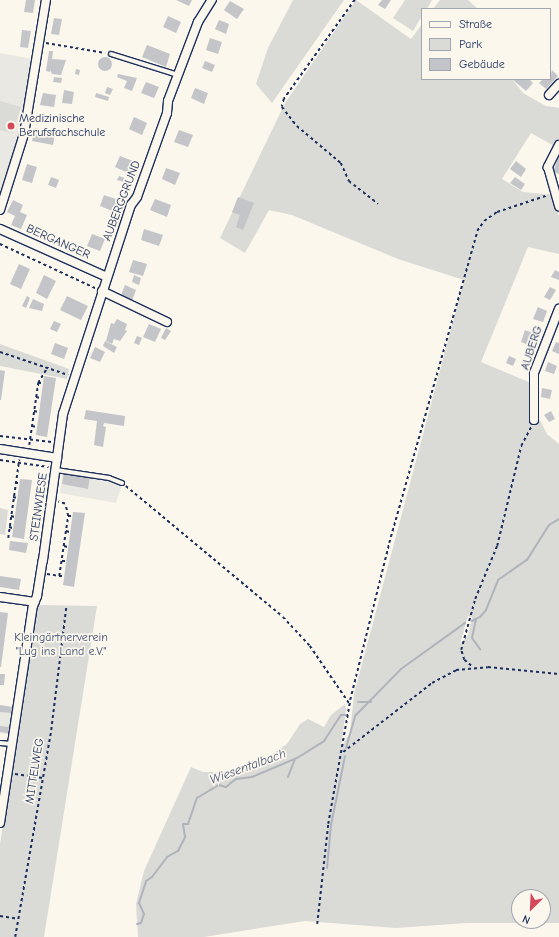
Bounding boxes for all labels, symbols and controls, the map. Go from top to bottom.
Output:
legend [421,8,551,80]
text: Straße [459,17,492,31]
text: Park [459,37,482,51]
text: Gebäude [459,57,505,71]
place label: Medizinische Berufsfachschule [19,112,105,140]
marker: Medizinische Berufsfachschule [6,121,16,131]
street label: AUBERGGRUND [100,159,144,243]
street label: BERGANGER [24,222,92,262]
street label: AUBERG [518,324,546,372]
street label: STEINWIESE [27,472,51,542]
park label: Kleingärtnerverein "Lug ins Land e.V." [14,631,108,659]
street label: MITTELWEG [23,737,47,805]
water label: Wiesentalbach [208,746,288,788]
north arrow [511,889,551,929]
text: N [520,912,532,927]

